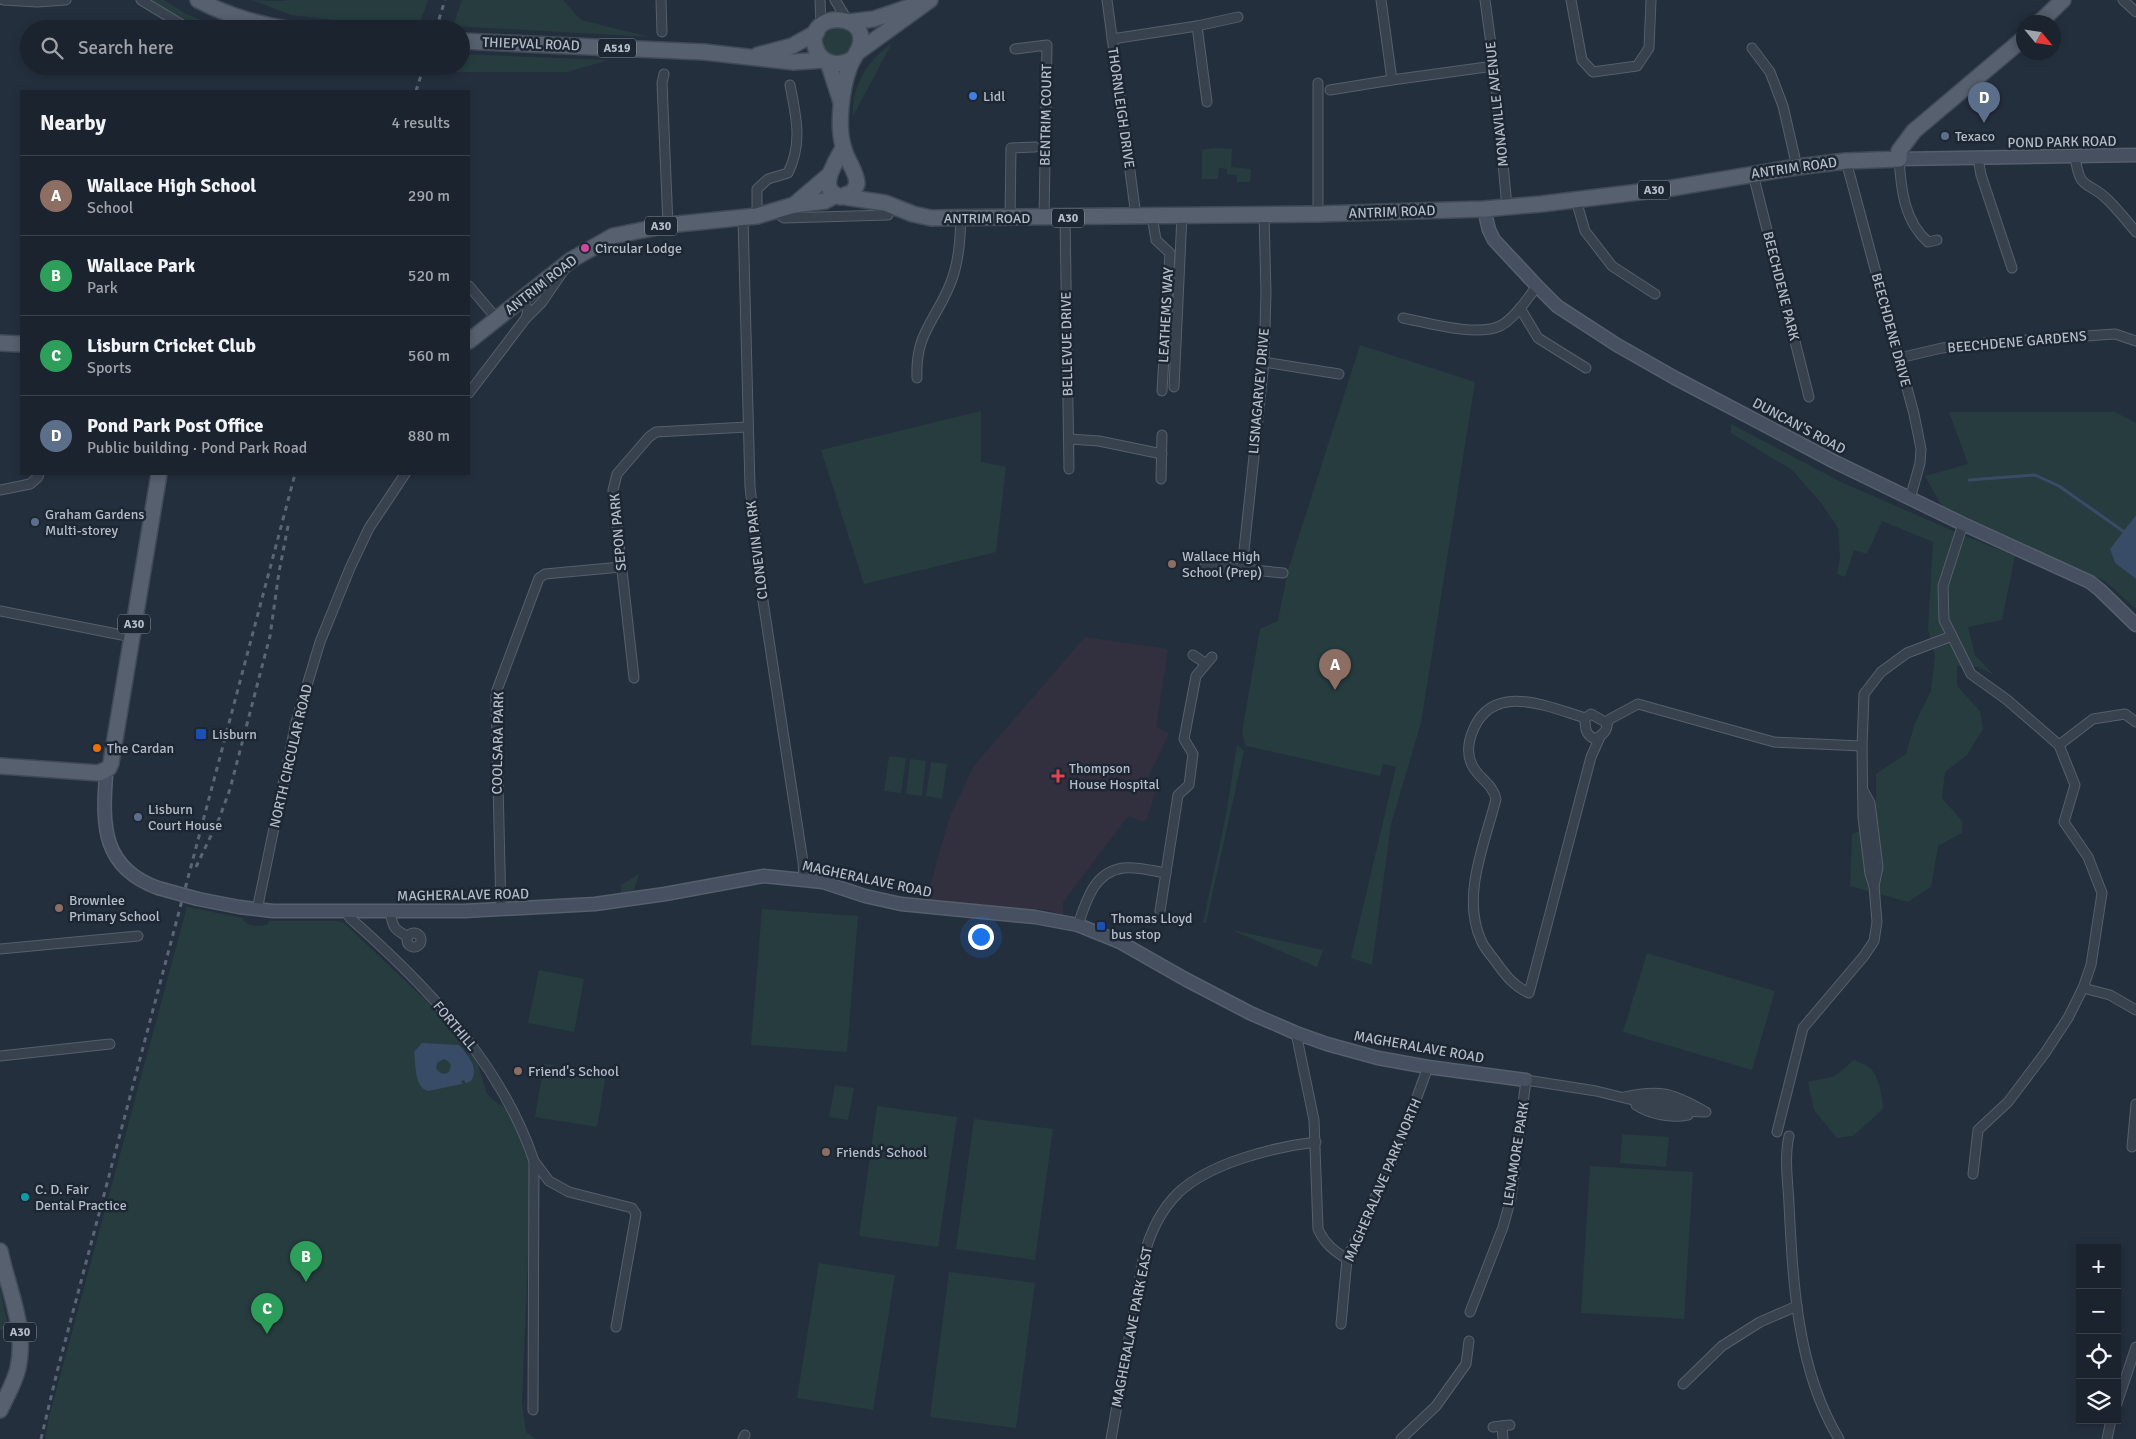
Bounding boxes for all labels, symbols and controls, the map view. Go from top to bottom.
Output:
north arrow [2016,15,2061,60]
search box [20,20,470,75]
icon: search [38,34,66,62]
street label: THIEPVAL ROAD [482,34,580,54]
text: Search here [78,36,174,60]
road number: A519 [598,38,636,58]
street label: MONAVILLE AVENUE [1482,40,1512,168]
street label: THORNLEIGH DRIVE [1104,47,1138,170]
street label: BENTRIM COURT [1037,64,1055,166]
pin: D [1968,82,2000,123]
place label: Lidl [983,88,1005,105]
marker: Lidl [967,90,979,102]
text: Nearby [40,110,106,136]
text: 4 results [391,113,450,133]
place label: Texaco [1955,128,1995,145]
marker: Texaco [1939,130,1951,142]
street label: POND PARK ROAD [2007,133,2117,151]
street label: ANTRIM ROAD [1750,154,1838,182]
text: Wallace High School [87,174,256,198]
road number: A30 [1638,180,1670,200]
text: A [51,186,61,206]
text: 290 m [408,186,450,206]
text: School [87,198,133,218]
street label: ANTRIM ROAD [1348,202,1436,222]
road number: A30 [1052,208,1084,228]
street label: ANTRIM ROAD [944,210,1030,227]
road number: A30 [645,217,677,236]
street label: BEECHDENE PARK [1759,230,1803,343]
place label: Circular Lodge [595,240,682,257]
marker: Circular Lodge [579,242,591,254]
street label: ANTRIM ROAD [502,252,580,318]
text: Wallace Park [87,254,195,278]
text: B [51,266,61,286]
text: 520 m [408,266,450,286]
street label: LEATHEMS WAY [1155,267,1177,363]
street label: BEECHDENE DRIVE [1868,271,1914,389]
text: Park [87,278,118,298]
street label: BELLEVUE DRIVE [1058,291,1076,396]
street label: LISNAGARVEY DRIVE [1245,327,1273,455]
street label: BEECHDENE GARDENS [1947,327,2088,357]
text: Lisburn Cricket Club [87,334,256,358]
text: C [51,346,61,366]
text: 560 m [408,346,450,366]
text: Sports [87,358,132,378]
street label: DUNCAN'S ROAD [1750,394,1848,458]
text: Pond Park Post Office [87,414,264,438]
text: D [51,426,61,446]
text: 880 m [408,426,450,446]
text: Public building · Pond Park Road [87,438,307,458]
street label: SEPON PARK [606,492,630,572]
street label: CLONEVIN PARK [742,499,771,600]
place label: Graham Gardens Multi-storey [45,506,144,539]
marker: Graham Gardens Multi-storey [29,516,41,528]
place label: Wallace High School (Prep) [1182,548,1262,581]
marker: Wallace High School (Prep) [1166,558,1178,570]
road number: A30 [118,614,150,634]
pin: A [1319,649,1351,690]
street label: NORTH CIRCULAR ROAD [266,682,316,830]
street label: COOLSARA PARK [489,691,507,795]
place label: Lisburn [212,726,257,743]
marker: Lisburn [194,727,208,741]
place label: The Cardan [107,740,174,757]
marker: The Cardan [91,742,103,754]
place label: Thompson House Hospital [1069,760,1160,793]
marker: Thompson House Hospital [1051,769,1065,783]
place label: Lisburn Court House [148,801,222,834]
marker: Lisburn Court House [132,811,144,823]
street label: MAGHERALAVE ROAD [801,857,933,901]
street label: MAGHERALAVE ROAD [397,885,529,905]
place label: Brownlee Primary School [69,892,160,925]
marker: Brownlee Primary School [53,902,65,914]
place label: Thomas Lloyd bus stop [1111,910,1192,943]
marker: Thomas Lloyd bus stop [1095,920,1107,932]
your location [968,924,994,950]
street label: FORTHILL [429,998,481,1054]
street label: MAGHERALAVE ROAD [1353,1027,1485,1067]
place label: Friend's School [528,1063,619,1080]
marker: Friend's School [512,1065,524,1077]
street label: MAGHERALAVE PARK NORTH [1341,1096,1425,1264]
street label: LENAMORE PARK [1499,1100,1533,1207]
place label: Friends' School [836,1144,927,1161]
marker: Friends' School [820,1146,832,1158]
place label: C. D. Fair Dental Practice [35,1181,127,1214]
marker: C. D. Fair Dental Practice [19,1191,31,1203]
pin: B [290,1241,322,1282]
map controls [2076,1244,2121,1424]
button: + [2076,1244,2121,1289]
street label: MAGHERALAVE PARK EAST [1108,1245,1156,1409]
button: − [2076,1289,2121,1334]
pin: C [251,1293,283,1334]
road number: A30 [4,1322,36,1341]
button: locate [2076,1334,2121,1379]
button: layers [2076,1379,2121,1424]

